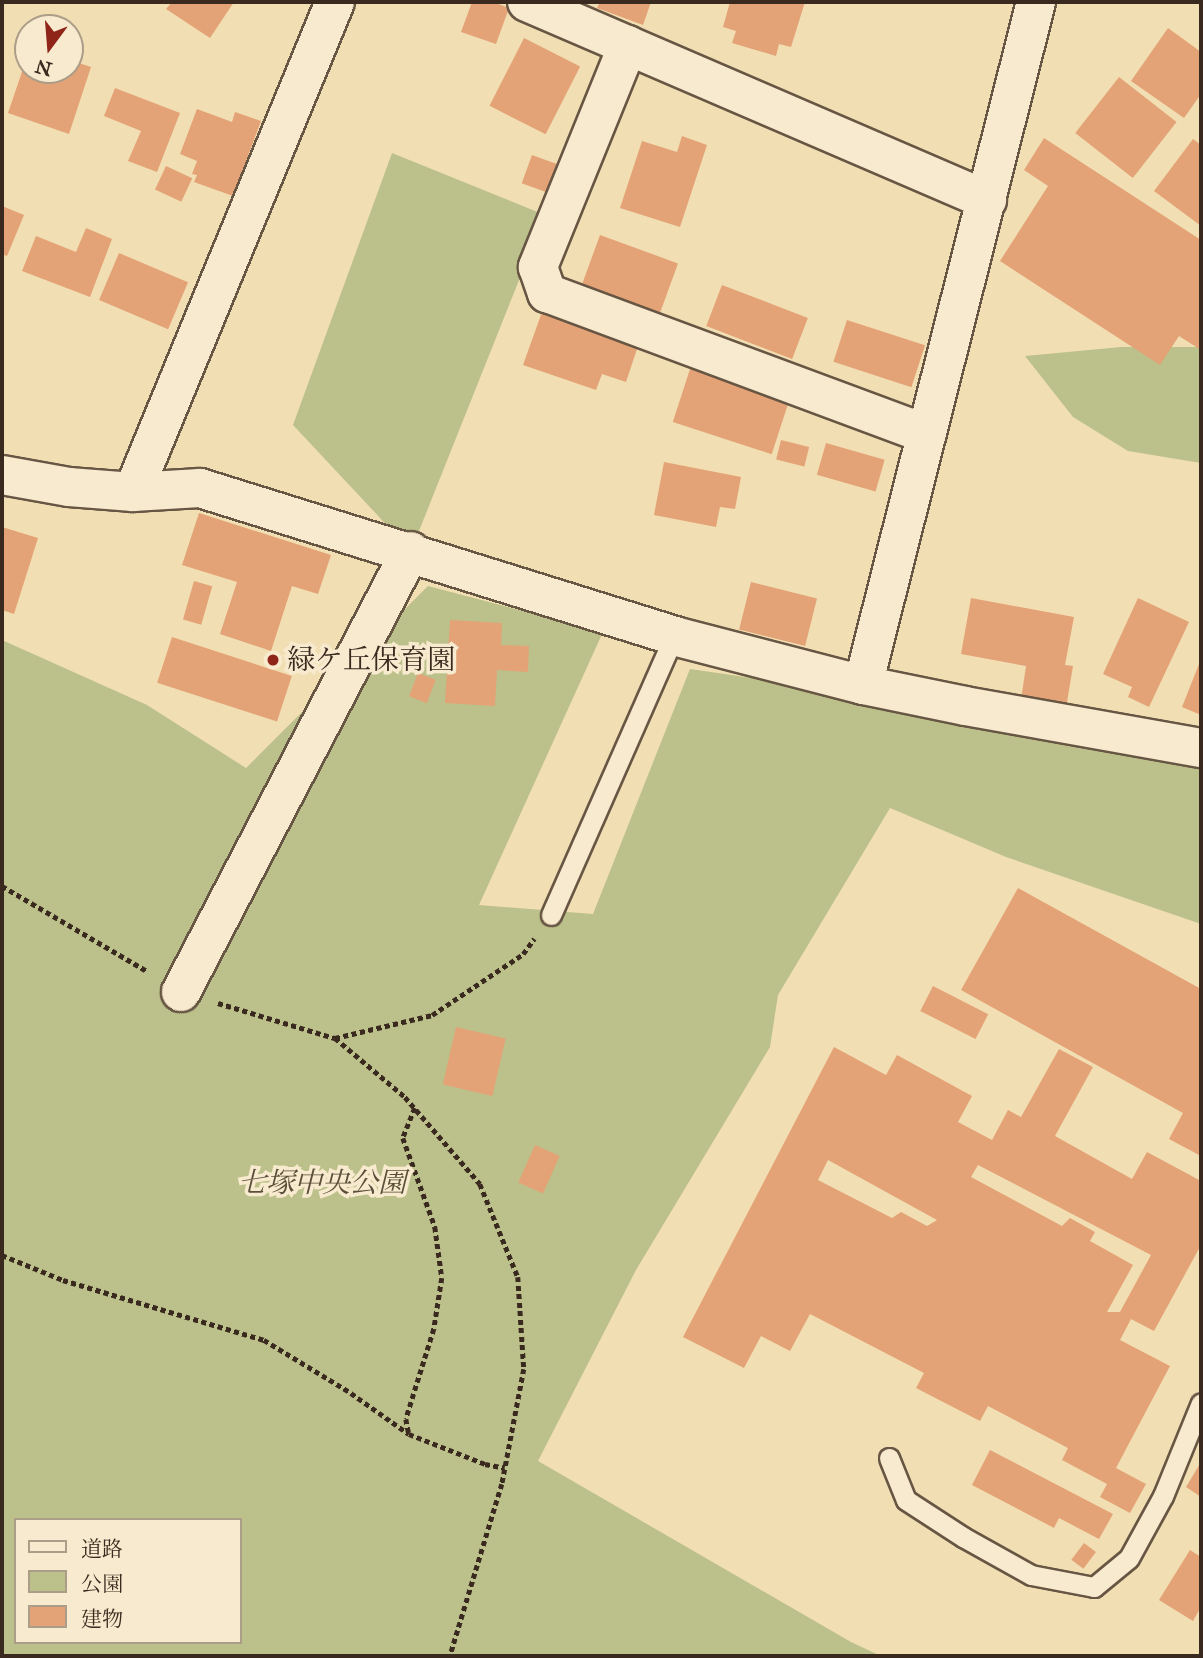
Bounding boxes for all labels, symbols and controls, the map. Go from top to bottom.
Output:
north arrow [14,14,84,84]
text: N [33,54,55,81]
place label: 緑ケ丘保育園 [287,643,455,677]
marker: 緑ケ丘保育園 [265,652,281,668]
park label: 七塚中央公園 [238,1166,406,1200]
legend [14,1518,242,1644]
text: 道路 [81,1536,123,1562]
text: 公園 [81,1571,123,1597]
text: 建物 [81,1606,123,1632]

